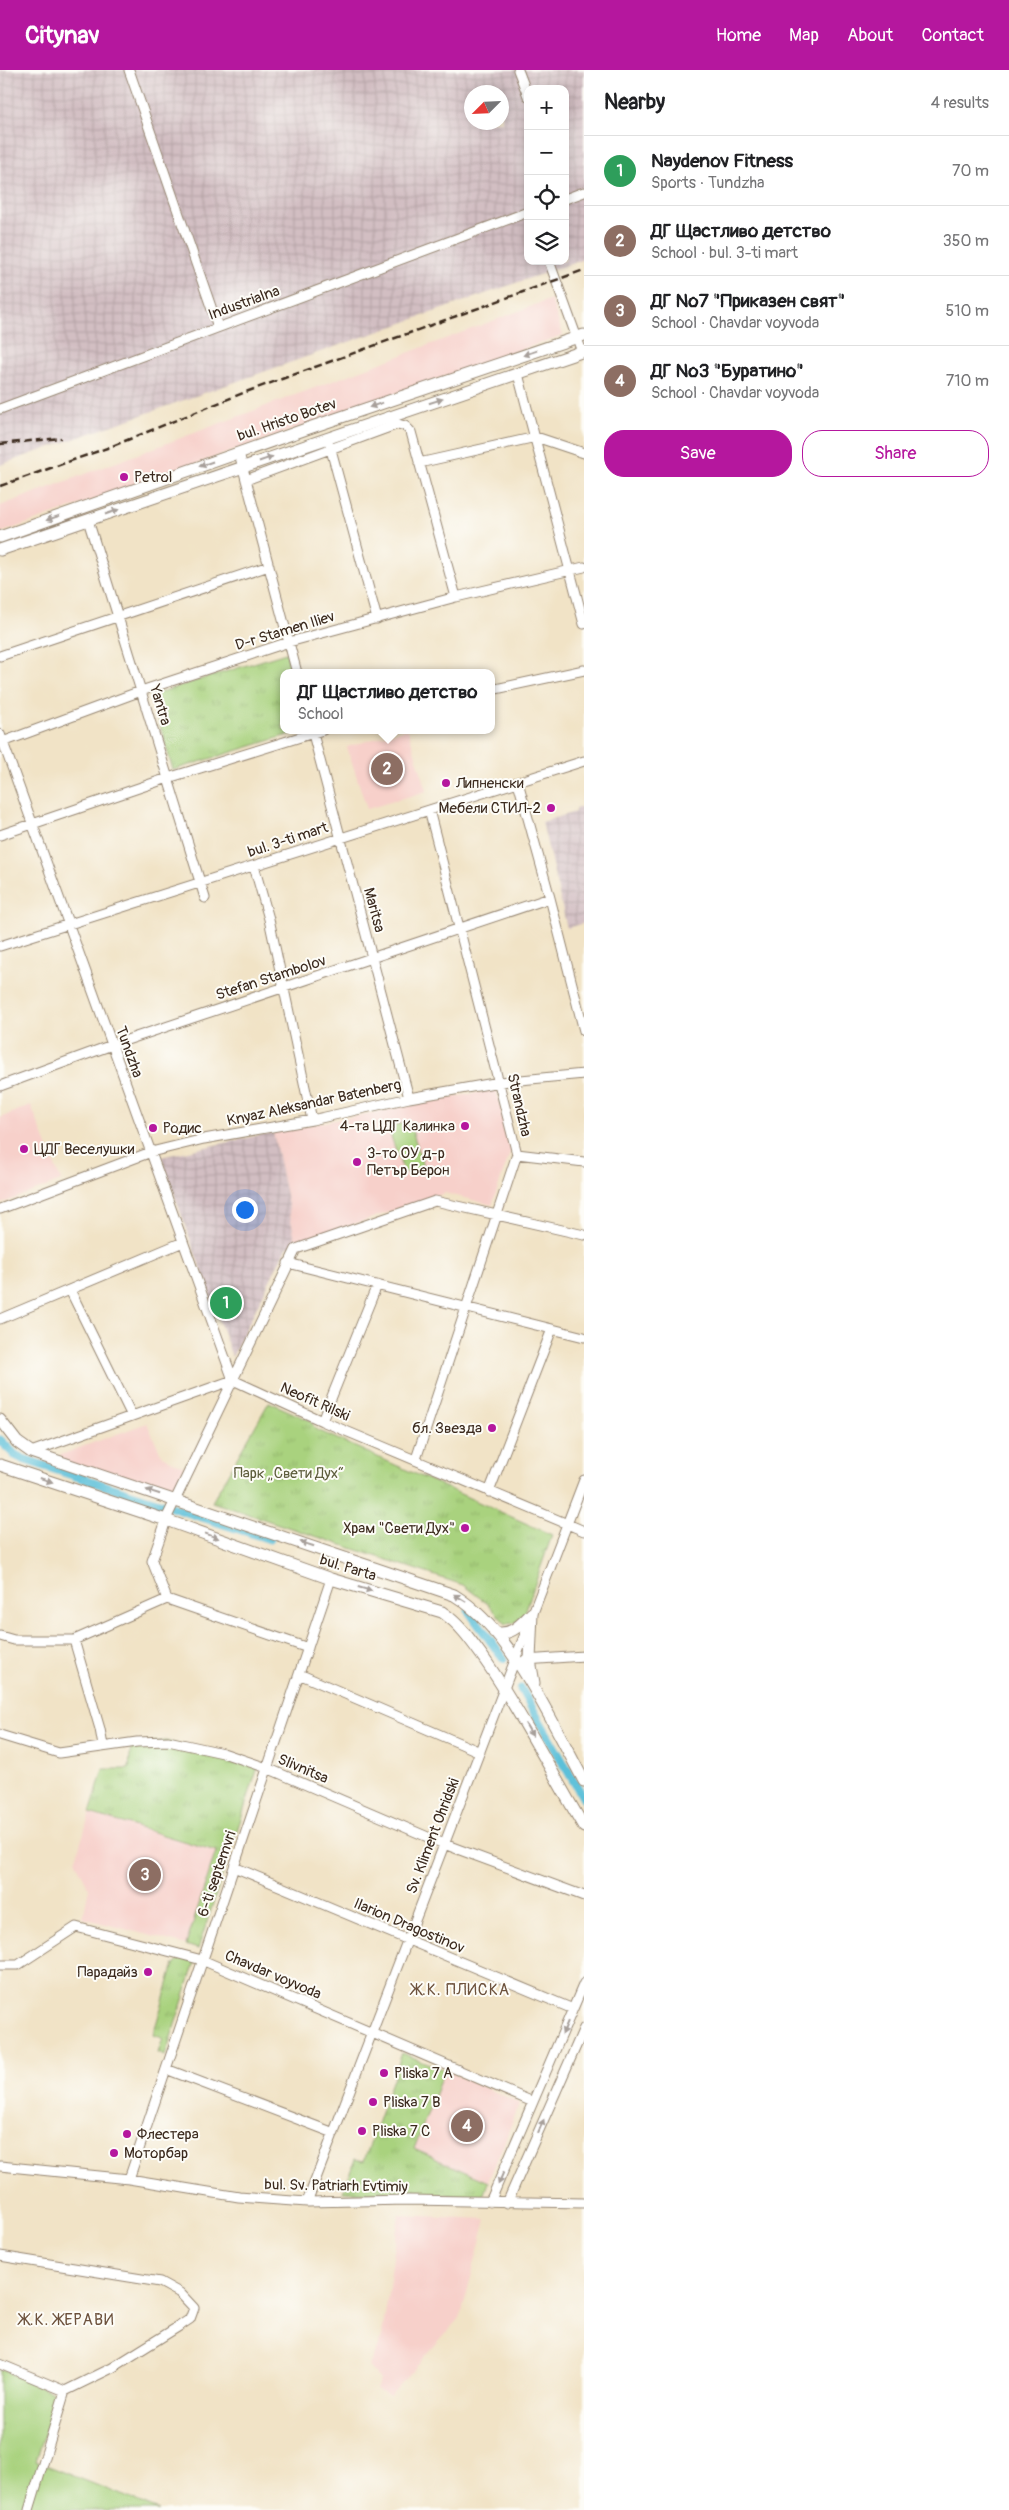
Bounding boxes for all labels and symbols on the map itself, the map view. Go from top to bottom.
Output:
north arrow [464,85,509,130]
street label: Industrialna [206,281,282,325]
one-way arrow [523,350,538,357]
street label: bul. Hristo Botev [235,394,339,446]
one-way arrow [429,397,444,404]
one-way arrow [369,402,384,409]
one-way arrow [259,455,274,463]
one-way arrow [199,461,214,468]
place label: Petrol [134,468,172,487]
marker: Petrol [118,471,130,483]
one-way arrow [105,507,120,515]
one-way arrow [45,514,60,522]
street label: D-r Stamen Iliev [233,607,337,655]
street label: Yantra [145,681,175,728]
pin: 2 [371,750,403,788]
place label: Липненски [455,774,524,793]
marker: Липненски [440,777,452,789]
place label: Мебели СТИЛ-2 [439,799,541,818]
marker: Мебели СТИЛ-2 [545,802,557,814]
street label: bul. 3-ti mart [245,818,332,862]
street label: Maritsa [359,886,389,934]
street label: Stefan Stambolov [213,951,329,1005]
street label: Tundzha [111,1024,147,1080]
street label: Strandzha [503,1072,535,1139]
street label: Knyaz Aleksandar Batenberg [225,1075,403,1131]
place label: 4-та ЦДГ Калинка [340,1117,455,1136]
place label: Родис [163,1119,202,1138]
marker: 4-та ЦДГ Калинка [459,1120,471,1132]
marker: Родис [147,1122,159,1134]
place label: ЦДГ Веселушки [34,1140,135,1159]
marker: ЦДГ Веселушки [18,1143,30,1155]
place label: 3-то ОУ д-р Петър Берон [367,1144,450,1180]
marker: 3-то ОУ д-р Петър Берон [351,1156,363,1168]
your location [232,1197,258,1223]
pin: 1 [210,1284,242,1322]
street label: Neofit Rilski [277,1378,353,1426]
place label: бл. Звезда [412,1419,482,1438]
marker: бл. Звезда [486,1422,498,1434]
park label: Парк „Свети Дух“ [234,1464,344,1483]
one-way arrow [39,1477,54,1484]
one-way arrow [145,1488,160,1496]
place label: Храм "Свети Дух" [343,1519,455,1538]
marker: Храм "Свети Дух" [459,1522,471,1534]
one-way arrow [204,1533,219,1540]
one-way arrow [299,1539,314,1547]
street label: bul. Parta [317,1550,379,1586]
one-way arrow [358,1585,373,1593]
one-way arrow [453,1594,466,1603]
one-way arrow [524,1724,533,1737]
street label: Slivnitsa [275,1750,331,1788]
street label: Sv. Kliment Ohridski [402,1775,464,1897]
street label: 6-ti septemvri [193,1828,241,1919]
pin: 3 [129,1856,161,1894]
street label: Ilarion Dragostinov [351,1894,468,1958]
street label: Chavdar voyvoda [222,1946,324,2004]
place label: Парадайз [78,1963,138,1982]
marker: Парадайз [142,1966,154,1978]
district label: Ж.К. ПЛИСКА [409,1980,510,2000]
one-way arrow [560,2021,568,2035]
place label: Pliska 7 A [394,2064,453,2083]
marker: Pliska 7 A [378,2067,390,2079]
place label: Pliska 7 B [383,2093,440,2112]
marker: Pliska 7 B [367,2096,379,2108]
pin: 4 [451,2107,483,2145]
one-way arrow [537,2119,545,2133]
place label: Pliska 7 C [372,2122,430,2141]
place label: Флестера [137,2125,199,2144]
marker: Pliska 7 C [356,2125,368,2137]
marker: Флестера [121,2128,133,2140]
place label: Моторбар [124,2144,188,2163]
marker: Моторбар [108,2147,120,2159]
one-way arrow [496,2170,504,2185]
street label: bul. Sv. Patriarh Evtimiy [264,2175,408,2197]
district label: Ж.К. ЖЕРАВИ [16,2310,115,2330]

